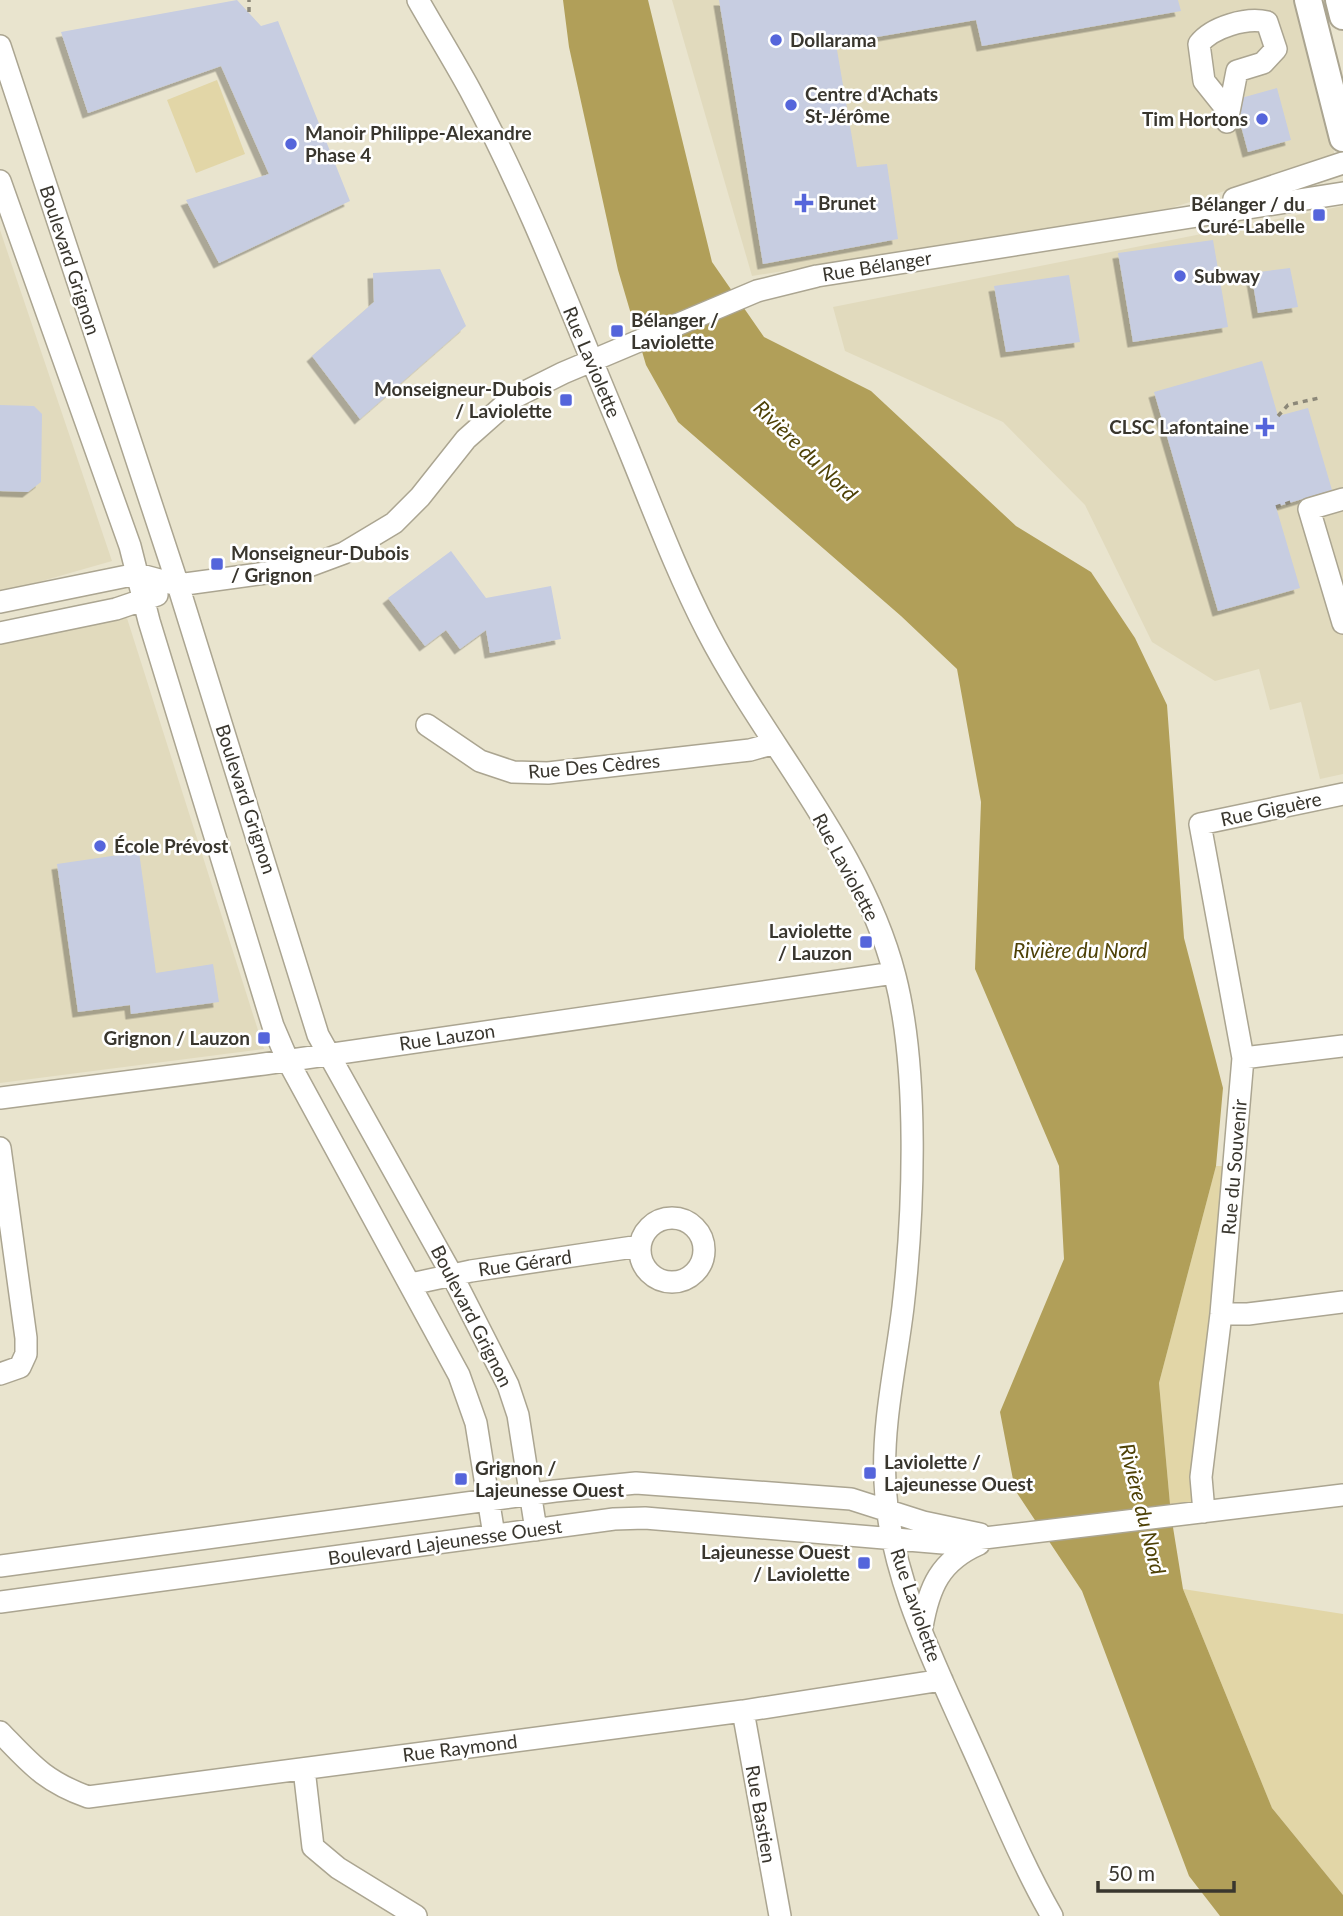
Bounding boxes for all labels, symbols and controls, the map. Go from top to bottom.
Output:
place label: Dollarama [790,28,877,51]
marker: Dollarama [768,32,784,48]
place label: Centre d'Achats St-Jérôme [805,82,938,127]
marker: Centre d'Achats St-Jérôme [783,97,799,113]
place label: Tim Hortons [1142,107,1248,130]
marker: Tim Hortons [1254,111,1270,127]
place label: Manoir Philippe-Alexandre Phase 4 [305,121,532,166]
marker: Manoir Philippe-Alexandre Phase 4 [283,136,299,152]
street label: Boulevard Grignon [35,182,106,338]
place label: Brunet [818,191,876,214]
place label: Bélanger / du Curé-Labelle [1191,192,1305,237]
marker: Brunet [796,195,812,211]
marker: Bélanger / du Curé-Labelle [1311,207,1327,223]
street label: Rue Bélanger [821,246,933,285]
place label: Subway [1194,264,1261,287]
marker: Subway [1172,268,1188,284]
street label: Rue Laviolette [559,303,626,421]
place label: Bélanger / Laviolette [631,308,719,353]
marker: Bélanger / Laviolette [609,323,625,339]
place label: Monseigneur-Dubois / Laviolette [374,377,552,422]
marker: Monseigneur-Dubois / Laviolette [558,392,574,408]
water label: Rivière du Nord [749,394,863,506]
place label: CLSC Lafontaine [1109,415,1249,438]
marker: CLSC Lafontaine [1255,417,1275,437]
place label: Monseigneur-Dubois / Grignon [231,541,409,586]
marker: Monseigneur-Dubois / Grignon [209,556,225,572]
street label: Boulevard Grignon [211,721,282,877]
street label: Rue Des Cèdres [527,748,661,783]
street label: Rue Giguère [1218,787,1323,830]
street label: Rue Laviolette [808,809,884,925]
place label: École Prévost [114,834,228,857]
marker: École Prévost [92,838,108,854]
place label: Laviolette / Lauzon [769,919,852,964]
marker: Laviolette / Lauzon [858,934,874,950]
water label: Rivière du Nord [1013,937,1147,962]
street label: Rue Lauzon [398,1018,496,1055]
place label: Grignon / Lauzon [104,1026,250,1049]
marker: Grignon / Lauzon [256,1030,272,1046]
street label: Rue du Souvenir [1216,1098,1251,1236]
street label: Boulevard Grignon [427,1241,518,1390]
street label: Rue Gérard [477,1245,573,1280]
water label: Rivière du Nord [1115,1441,1172,1577]
place label: Laviolette / Lajeunesse Ouest [884,1450,1033,1495]
place label: Grignon / Lajeunesse Ouest [475,1456,624,1501]
marker: Laviolette / Lajeunesse Ouest [862,1465,878,1481]
marker: Grignon / Lajeunesse Ouest [453,1471,469,1487]
street label: Boulevard Lajeunesse Ouest [326,1514,564,1569]
place label: Lajeunesse Ouest / Laviolette [701,1540,850,1585]
street label: Rue Laviolette [886,1545,947,1665]
marker: Lajeunesse Ouest / Laviolette [856,1555,872,1571]
street label: Rue Raymond [401,1729,519,1766]
street label: Rue Bastien [742,1763,781,1865]
scale bar [1098,1850,1234,1894]
text: 50 m [1108,1860,1155,1885]

